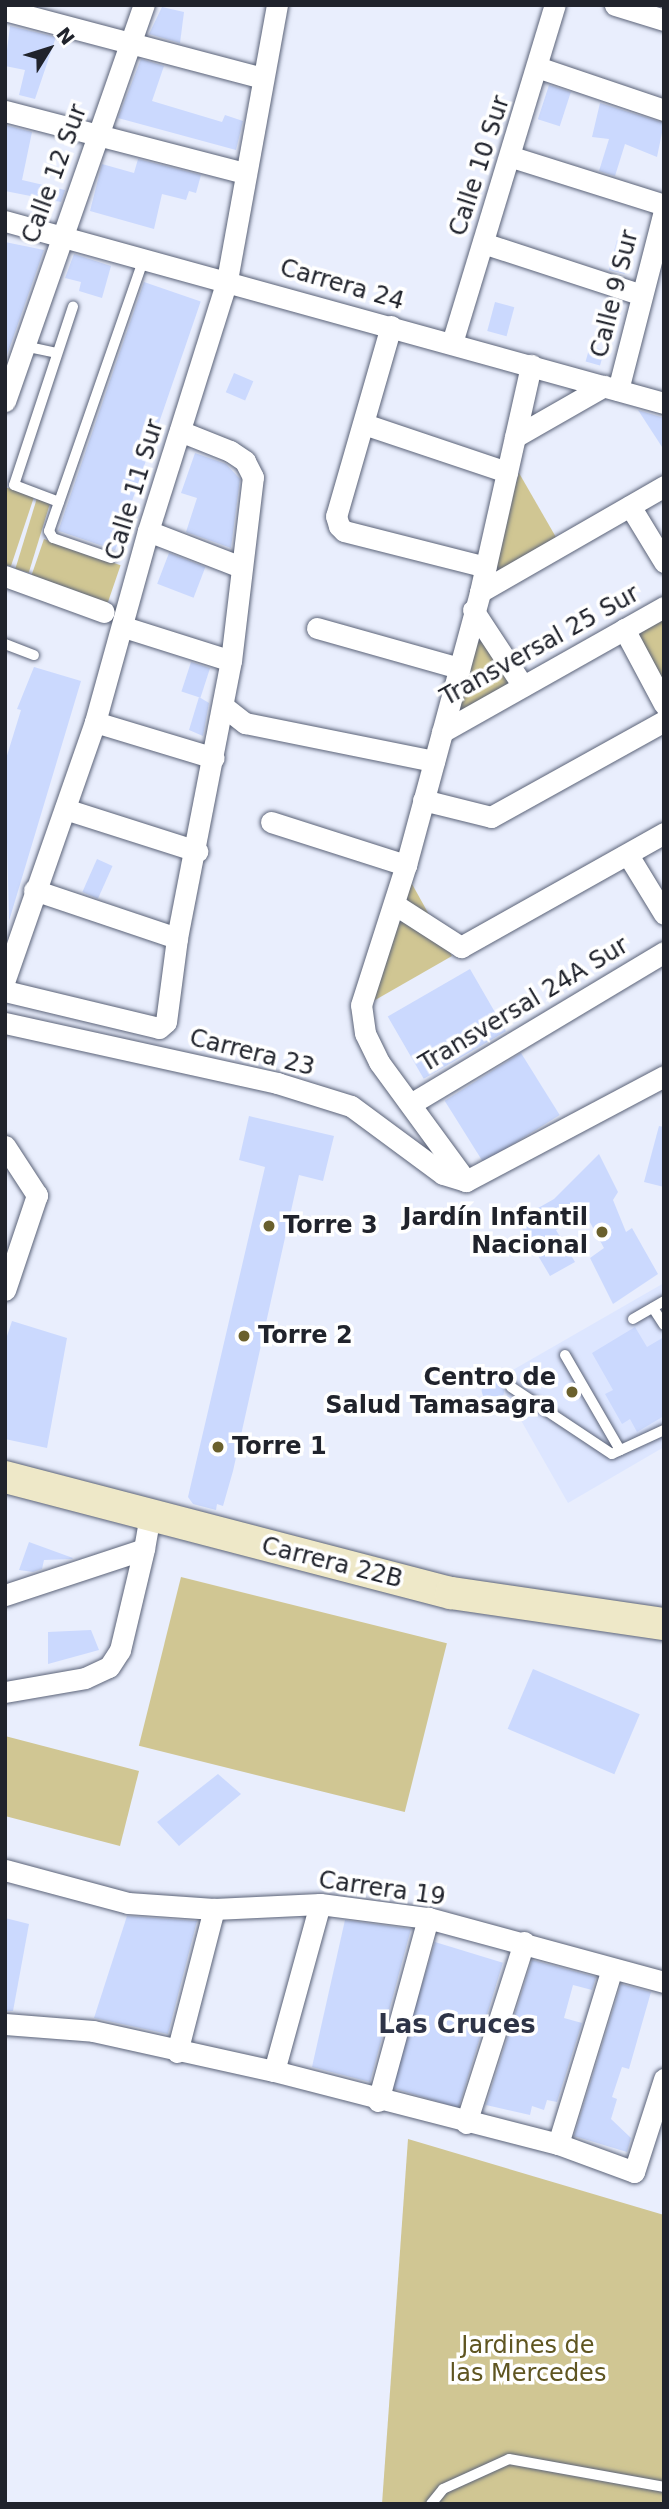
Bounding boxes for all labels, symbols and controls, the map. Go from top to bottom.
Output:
north arrow [14,14,84,84]
text: N [52,23,79,49]
street label: Calle 10 Sur [444,92,516,240]
street label: Calle 12 Sur [17,101,93,247]
street label: Calle 9 Sur [585,227,645,361]
street label: Carrera 24 [277,254,407,316]
street label: Calle 11 Sur [100,416,170,564]
street label: Transversal 25 Sur [436,580,644,712]
street label: Transversal 24A Sur [414,931,634,1079]
street label: Carrera 23 [187,1024,317,1082]
place label: Jardín Infantil Nacional [403,1204,588,1260]
place label: Torre 3 [283,1212,378,1240]
marker: Torre 3 [261,1218,277,1234]
marker: Jardín Infantil Nacional [594,1224,610,1240]
place label: Torre 2 [258,1322,353,1350]
marker: Torre 2 [236,1328,252,1344]
place label: Centro de Salud Tamasagra [325,1364,556,1420]
marker: Centro de Salud Tamasagra [562,1382,582,1402]
place label: Torre 1 [232,1433,327,1461]
marker: Torre 1 [210,1439,226,1455]
street label: Carrera 22B [259,1532,405,1594]
street label: Carrera 19 [317,1866,447,1912]
district label: Las Cruces [378,2009,536,2041]
park label: Jardines de las Mercedes [450,2332,606,2388]

